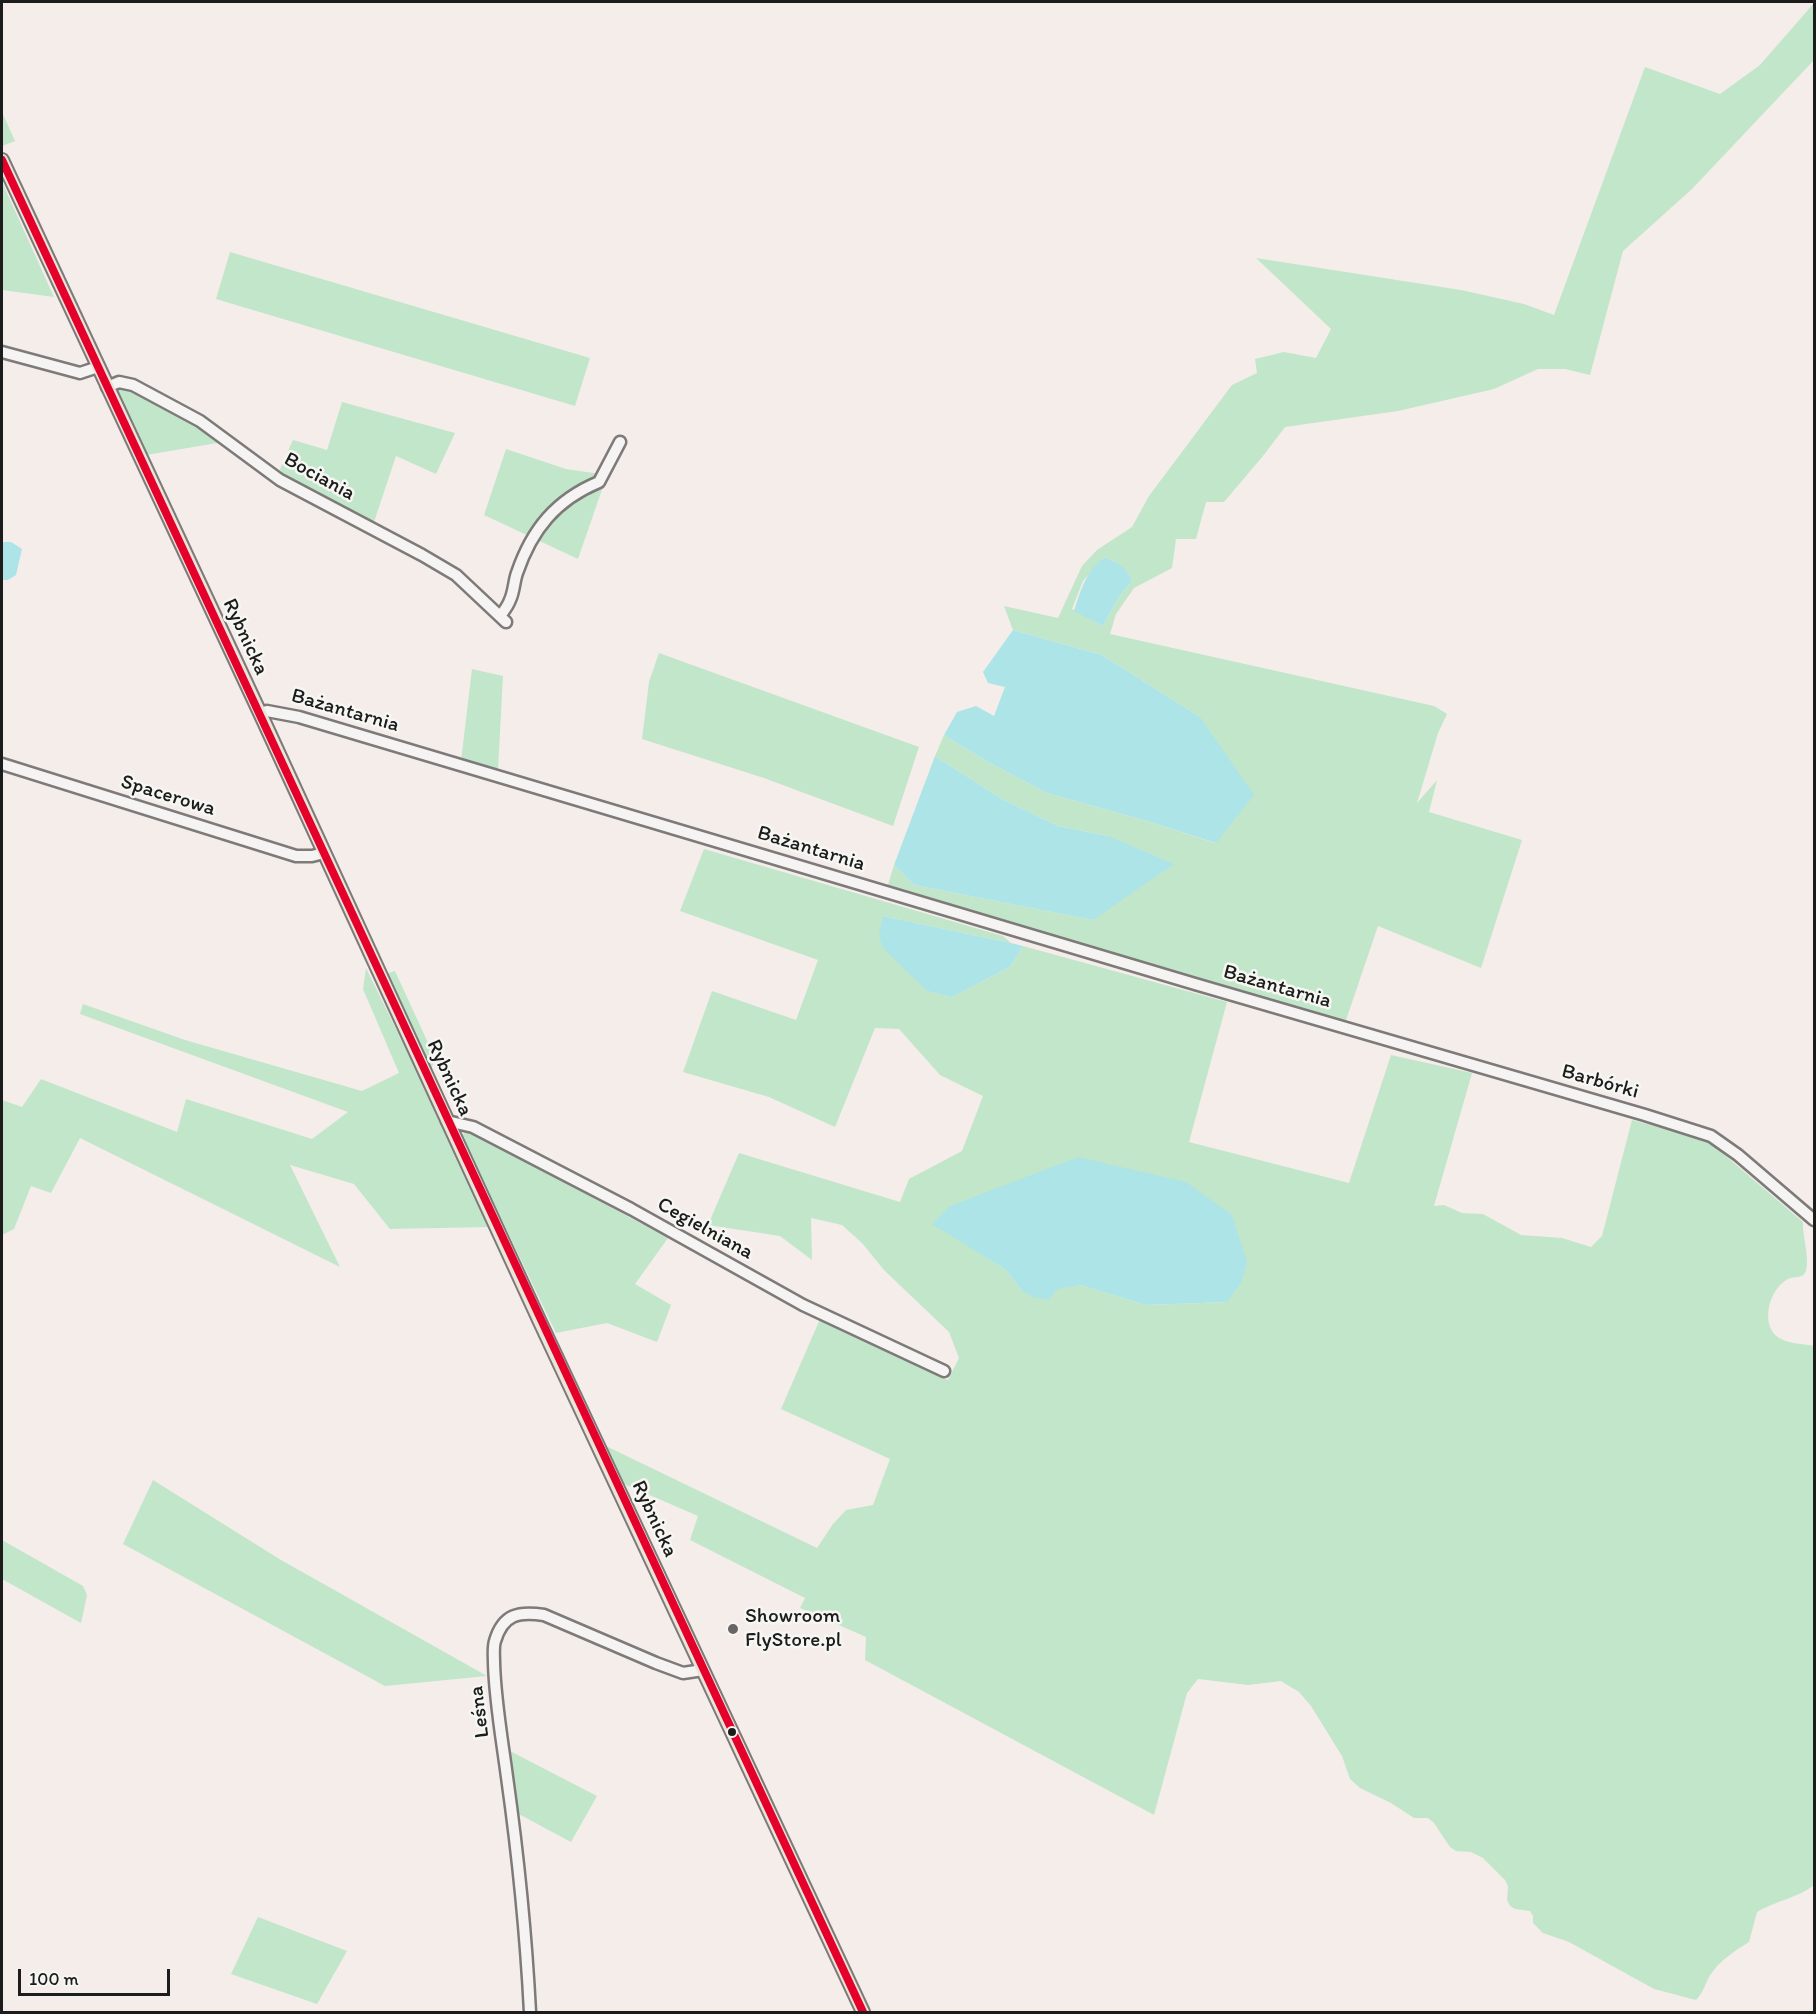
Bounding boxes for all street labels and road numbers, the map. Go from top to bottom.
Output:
street label: Bociania [279,447,359,507]
street label: Rybnicka [216,595,274,679]
street label: Bażantarnia [288,684,402,738]
street label: Spacerowa [118,770,218,822]
street label: Bażantarnia [754,821,868,877]
street label: Bażantarnia [1220,960,1334,1014]
street label: Rybnicka [420,1036,478,1120]
street label: Barbórki [1559,1059,1641,1105]
street label: Cegielniana [652,1192,758,1266]
street label: Rybnicka [625,1477,683,1561]
street label: Leśna [464,1685,496,1739]

